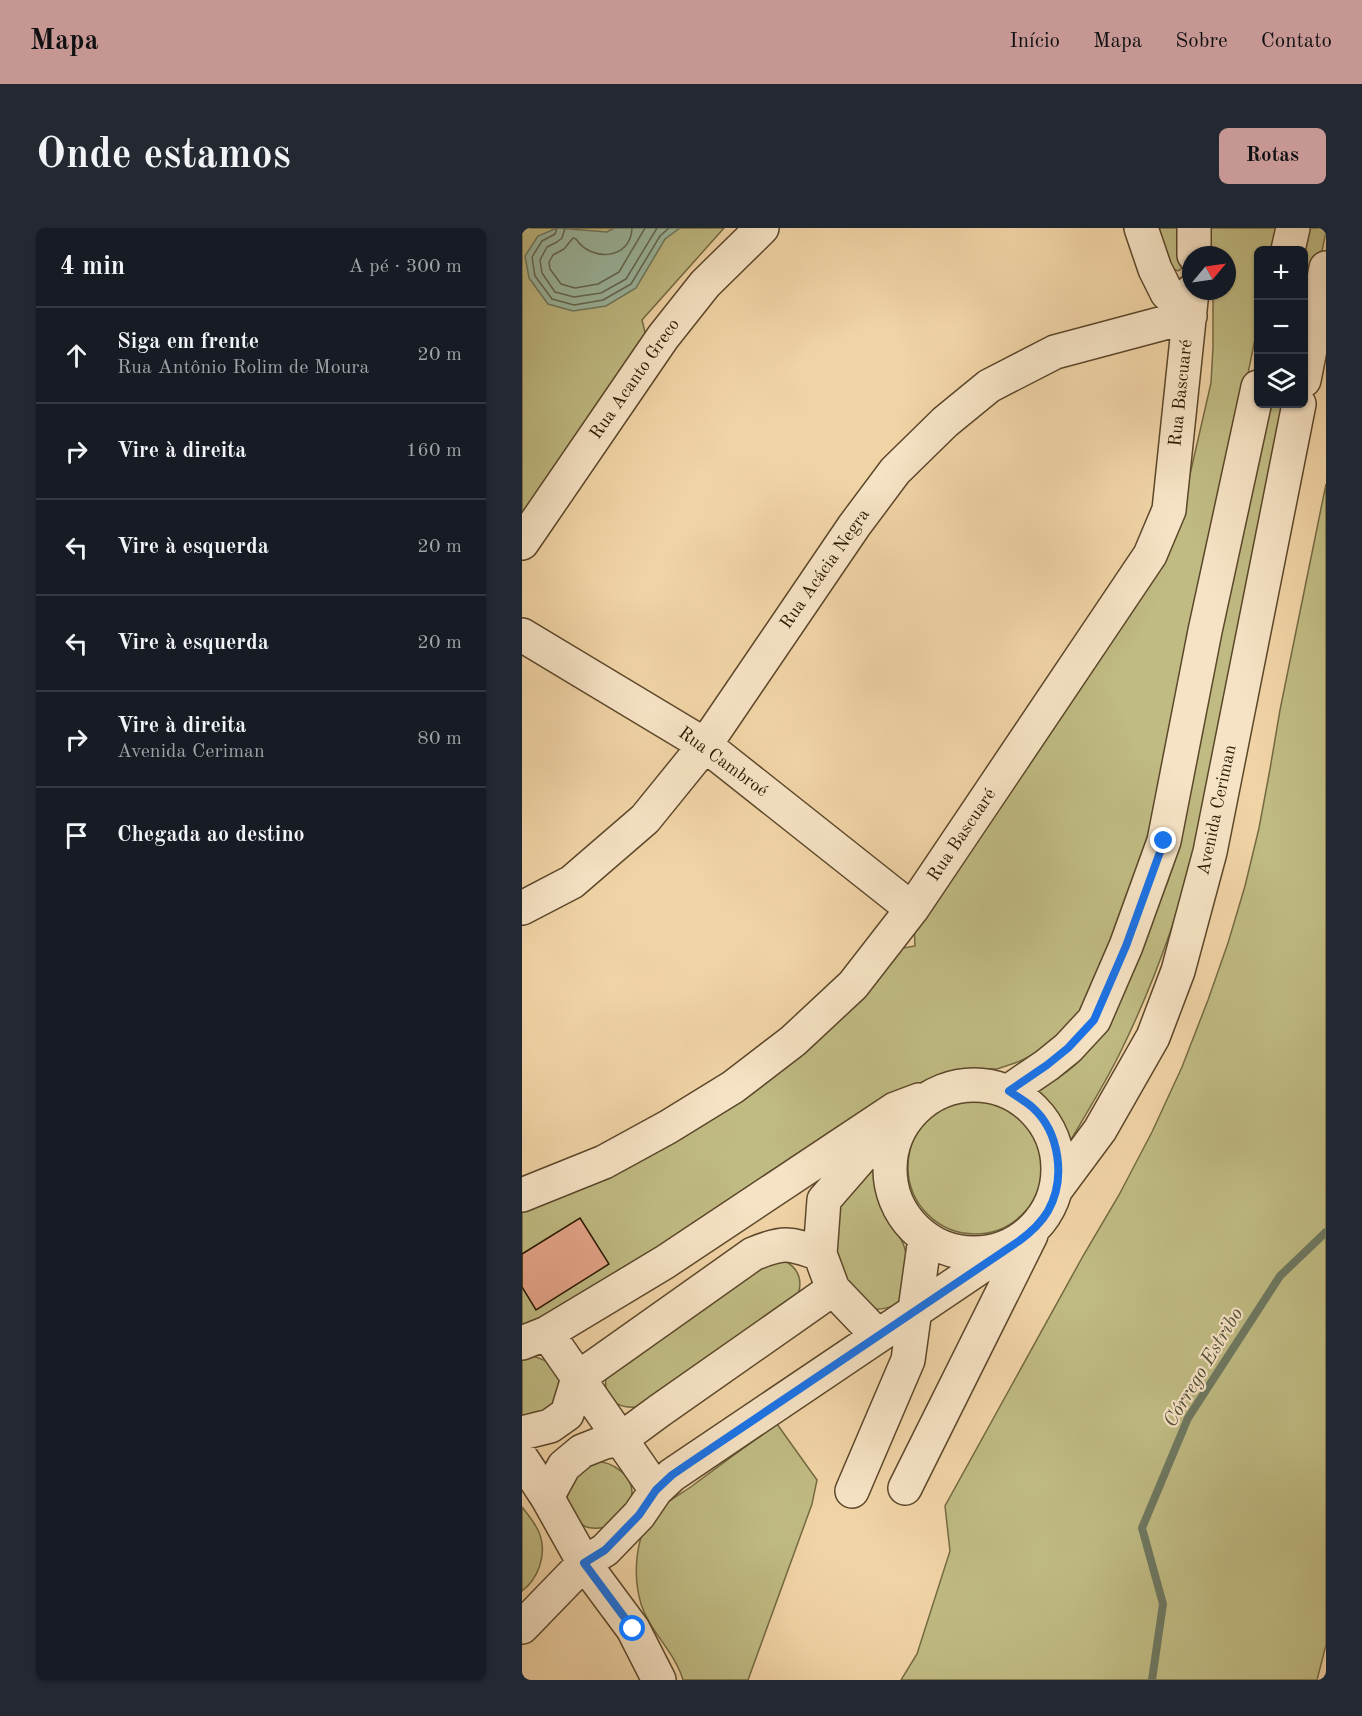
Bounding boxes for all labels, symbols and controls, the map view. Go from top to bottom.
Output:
text: Mapa [30,28,99,56]
text: Início [1009,31,1060,52]
text: Mapa [1093,31,1142,52]
text: Sobre [1175,31,1228,52]
text: Contato [1261,31,1332,52]
button: Rotas [1219,128,1326,184]
text: Onde estamos [36,135,291,177]
north arrow [1182,246,1236,300]
map controls [1254,246,1308,408]
button: + [1254,246,1308,300]
text: 4 min [60,254,125,280]
text: A pé · 300 m [348,257,462,277]
button: − [1254,300,1308,354]
street label: Rua Acanto Greco [587,315,683,442]
text: Siga em frente [117,331,259,353]
icon: ahead [60,339,93,372]
street label: Rua Bascuaré [1166,339,1196,447]
text: 20 m [417,345,462,365]
button: layers [1254,354,1308,408]
text: Rua Antônio Rolim de Moura [117,358,369,378]
icon: right [60,435,93,468]
text: Vire à direita [117,440,247,462]
text: 160 m [406,441,462,461]
street label: Rua Acácia Negra [777,506,873,632]
icon: left [60,531,93,564]
text: Vire à esquerda [117,536,269,558]
text: 20 m [417,537,462,557]
icon: left [60,627,93,660]
text: Vire à esquerda [117,632,269,654]
text: 20 m [417,633,462,653]
text: Vire à direita [117,715,247,737]
icon: right [60,723,93,756]
street label: Rua Cambroé [675,724,771,800]
text: 80 m [417,729,462,749]
text: Avenida Ceriman [117,742,265,762]
street label: Avenida Ceriman [1194,743,1240,877]
street label: Rua Bascuaré [924,785,1000,885]
icon: arrive [60,819,93,852]
text: Chegada ao destino [117,824,305,846]
route end [1150,827,1176,853]
water label: Córrego Estribo [1161,1305,1247,1431]
route start [619,1615,645,1641]

